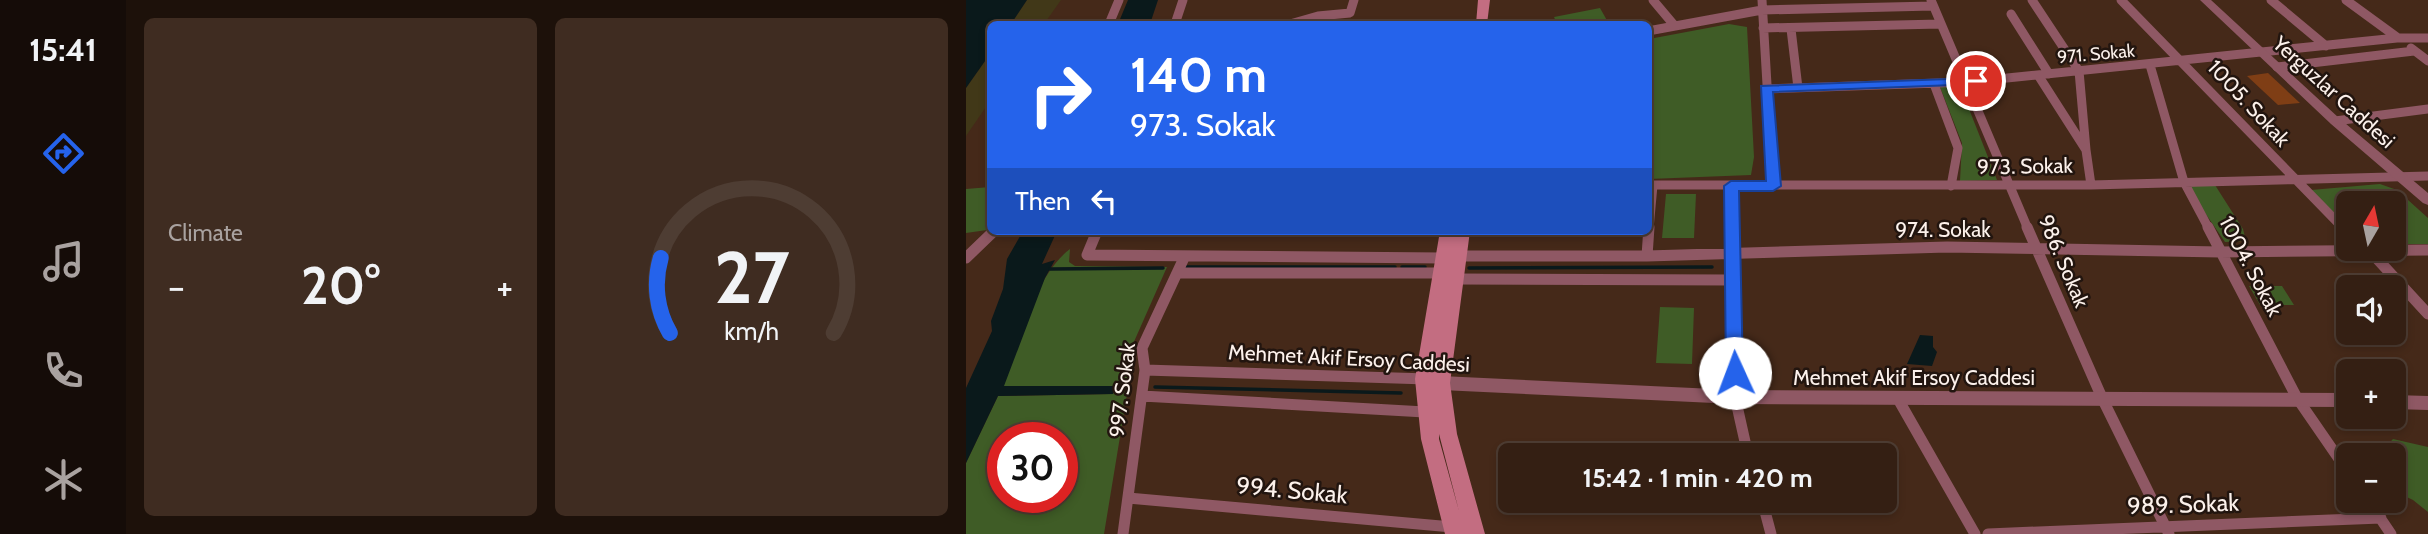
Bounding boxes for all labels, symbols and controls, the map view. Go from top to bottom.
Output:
text: 15:41 [29,30,97,69]
street label: Yerguzlar Caddesi [2267,30,2400,153]
street label: 971. Sokak [2056,40,2137,68]
text: 140 m [1130,45,1267,104]
icon: right [1015,49,1106,140]
pin [1946,51,2006,111]
street label: 1005. Sokak [2203,55,2296,152]
icon: arrive [1957,62,1995,100]
text: 973. Sokak [1130,105,1276,144]
icon: directions [39,129,88,178]
street label: 973. Sokak [1977,153,2074,179]
icon: left [1085,182,1123,220]
text: Then [1015,185,1071,217]
north arrow [2336,191,2406,261]
map controls [2336,191,2406,513]
street label: 986. Sokak [2033,211,2095,312]
street label: 1004. Sokak [2214,212,2288,321]
street label: 974. Sokak [1895,217,1991,242]
text: Climate [168,219,243,247]
text: 27 [714,233,789,321]
icon: music [39,237,88,286]
text: 20° [301,254,380,317]
text: − [168,263,185,310]
text: + [496,263,513,310]
button: sound [2336,275,2406,345]
text: km/h [724,316,779,346]
position arrow [1698,336,1772,410]
street label: Mehmet Akif Ersoy Caddesi [1227,339,1471,377]
street label: 997. Sokak [1104,341,1140,439]
icon: phone [39,346,88,395]
button: + [2336,359,2406,429]
street label: Mehmet Akif Ersoy Caddesi [1793,365,2035,390]
speed limit sign: 30 [987,422,1078,513]
button: − [2336,443,2406,513]
icon: climate [39,455,88,504]
text: 15:42 · 1 min · 420 m [1582,462,1813,494]
street label: 994. Sokak [1235,471,1349,509]
street label: 989. Sokak [2127,488,2240,520]

